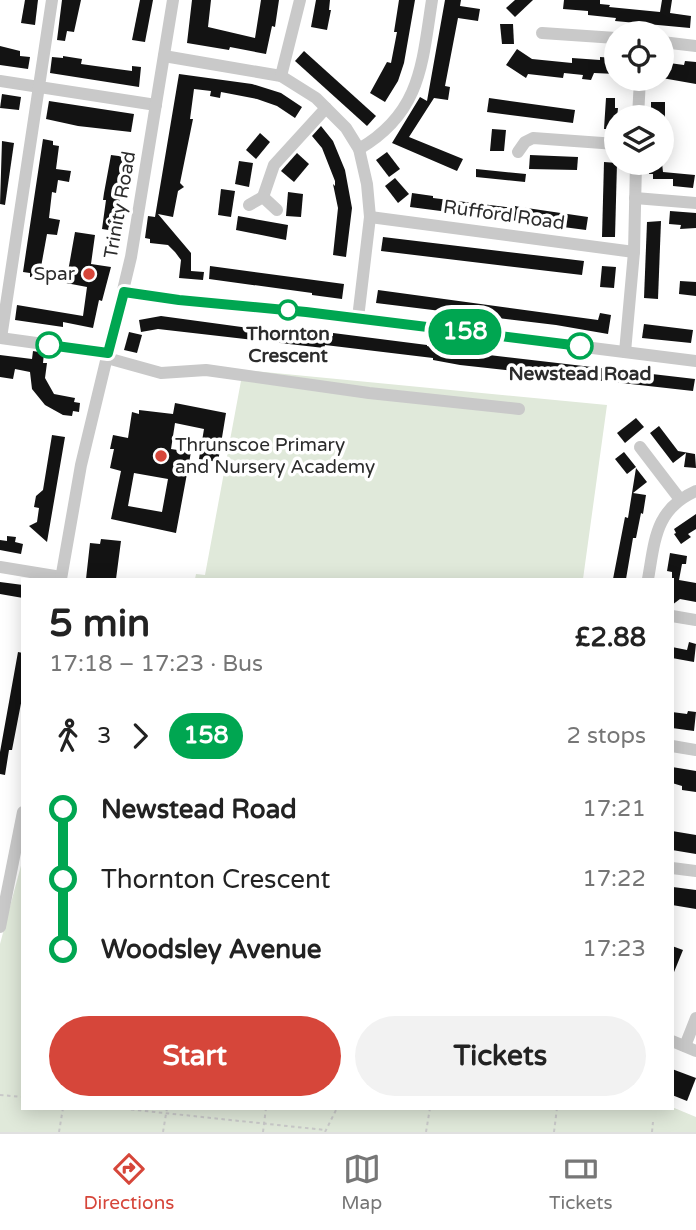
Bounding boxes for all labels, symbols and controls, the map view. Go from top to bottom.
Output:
map controls [604,21,674,175]
button: locate [604,21,674,91]
button: layers [604,105,674,175]
street label: Trinity Road [100,150,140,260]
street label: Rufford Road [442,196,566,234]
place label: Spar [34,263,76,285]
marker: Spar [81,266,97,282]
marker: Thornton Crescent [278,300,298,320]
line badge: 158 [425,309,505,355]
text: 158 [442,317,488,346]
place label: Thornton Crescent [245,323,330,367]
unlabelled marker [36,332,62,358]
marker: Newstead Road [567,333,593,359]
place label: Newstead Road [509,363,651,385]
place label: Thrunscoe Primary and Nursery Academy [175,434,375,478]
marker: Thrunscoe Primary and Nursery Academy [153,448,169,464]
text: 5 min [49,601,150,647]
text: £2.88 [575,622,646,653]
text: 17:18 – 17:23 · Bus [49,650,263,678]
icon: walk [49,717,87,755]
icon: forward [121,717,159,755]
text: 158 [183,721,229,750]
text: 3 [97,722,111,750]
text: 2 stops [566,722,646,750]
text: Newstead Road [101,794,297,825]
text: 17:21 [582,795,646,823]
text: Thornton Crescent [101,864,331,895]
text: 17:22 [582,865,646,893]
text: Woodsley Avenue [101,934,321,965]
text: 17:23 [582,935,646,963]
button: Start [49,1016,341,1096]
button: Tickets [355,1016,646,1096]
tab: Directions [83,1150,174,1214]
tab: Map [341,1150,382,1214]
tab: Tickets [549,1150,613,1214]

